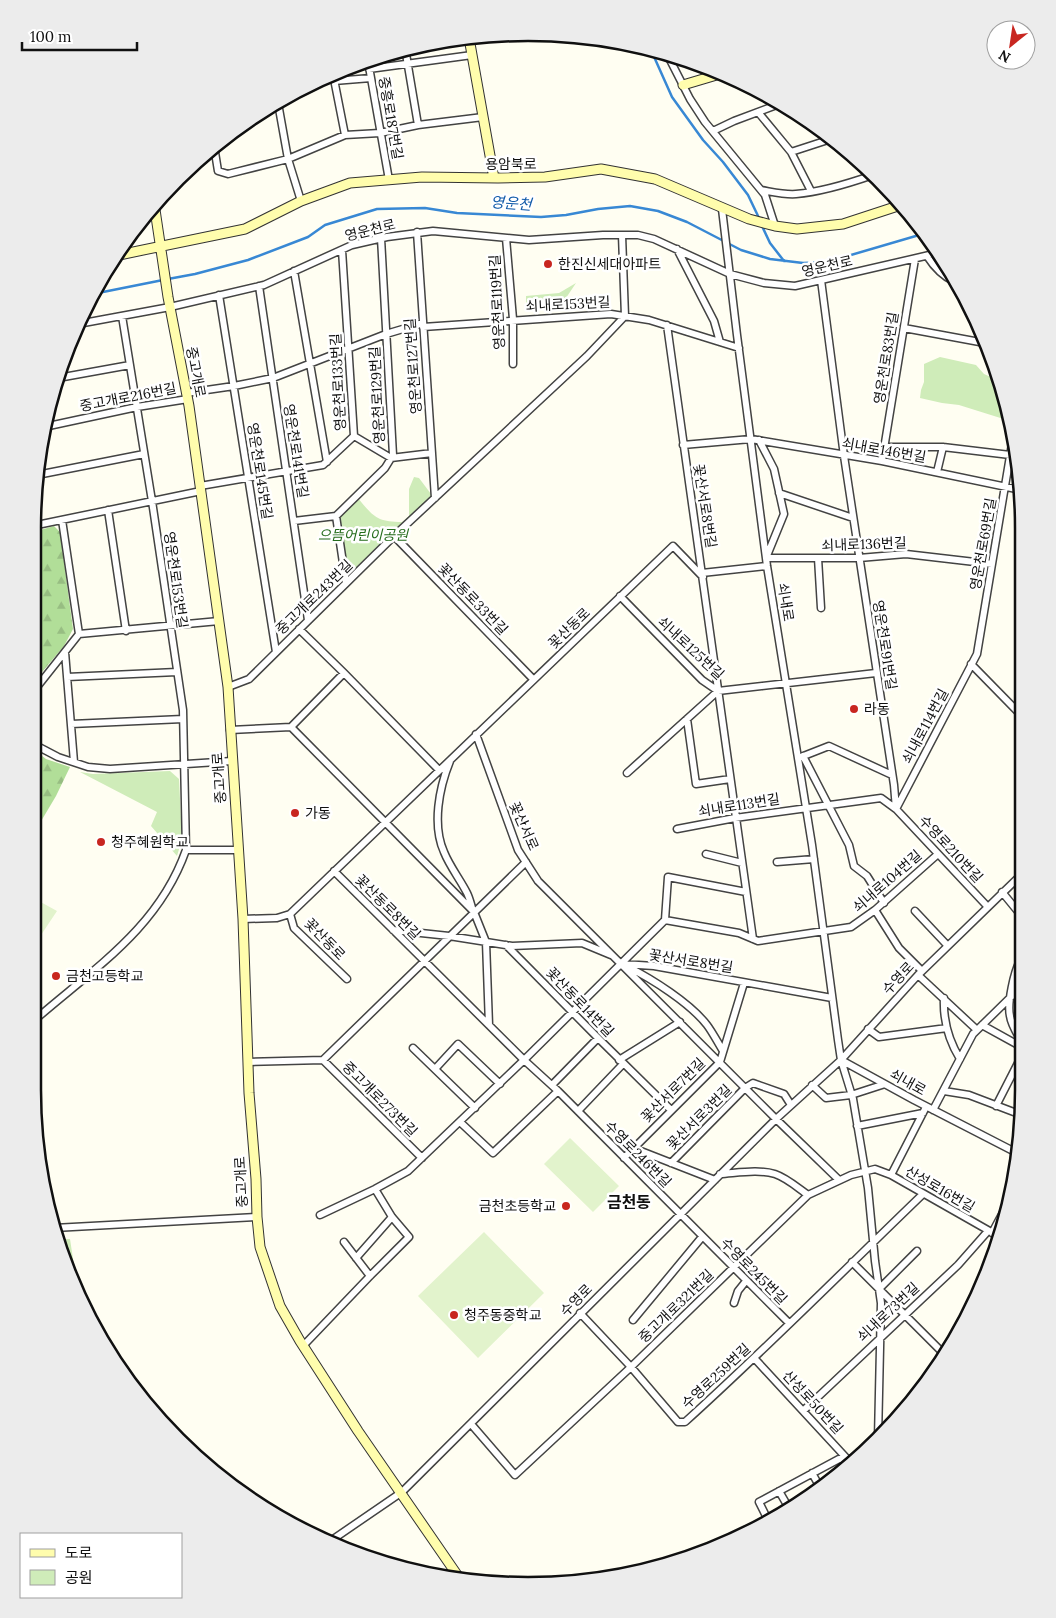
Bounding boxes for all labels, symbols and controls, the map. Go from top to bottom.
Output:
scale bar [22,20,138,52]
north arrow [986,20,1036,70]
text: 100 m [30,27,71,46]
text: N [995,46,1014,67]
street label: 중흥로187번길 [375,75,407,161]
street label: 용암북로 [485,155,537,173]
water label: 영운천 [490,192,535,214]
street label: 영운천로 [343,215,397,245]
street label: 영운천로 [800,251,854,281]
street label: 영운천로119번길 [486,254,508,350]
place label: 한진신세대아파트 [558,255,661,273]
marker: 한진신세대아파트 [542,258,554,270]
street label: 쇠내로153번길 [525,293,611,315]
street label: 영운천로83번길 [870,311,902,405]
street label: 영운천로127번길 [401,317,425,415]
street label: 영운천로133번길 [326,333,350,431]
street label: 중고개로 [182,345,210,399]
street label: 영운천로129번길 [365,346,389,444]
street label: 중고개로216번길 [78,379,178,415]
street label: 영운천로141번길 [280,403,312,499]
street label: 영운천로145번길 [243,421,277,521]
street label: 쇠내로146번길 [840,434,928,466]
street label: 꽃산서로8번길 [689,463,721,549]
street label: 영운천로69번길 [966,496,1000,592]
park label: 으뜸어린이공원 [318,526,409,544]
street label: 영운천로153번길 [160,530,192,630]
street label: 쇠내로136번길 [821,534,907,554]
street label: 중고개로243번길 [272,556,356,638]
street label: 꽃산동로33번길 [434,559,512,639]
street label: 쇠내로 [774,582,798,623]
street label: 영운천로91번길 [869,599,901,691]
street label: 꽃산동로 [544,604,594,652]
street label: 쇠내로125번길 [654,613,728,683]
street label: 쇠내로114번길 [898,685,952,767]
place label: 라동 [864,700,890,718]
marker: 라동 [848,703,860,715]
street label: 중고개로 [208,752,230,804]
street label: 쇠내로113번길 [697,790,781,820]
street label: 꽃산서로 [505,799,543,853]
place label: 가동 [305,804,331,822]
marker: 가동 [289,807,301,819]
street label: 수영로210번길 [915,812,987,886]
place label: 청주혜원학교 [111,833,188,851]
marker: 청주혜원학교 [95,836,107,848]
street label: 쇠내로104번길 [849,846,925,916]
street label: 꽃산동로8번길 [352,871,424,943]
street label: 꽃산동로 [301,914,349,964]
street label: 꽃산서로8번길 [648,945,734,977]
street label: 수영로 [878,958,918,998]
street label: 꽃산동로14번길 [542,963,618,1041]
place label: 금천고등학교 [66,967,143,985]
marker: 금천고등학교 [50,970,62,982]
street label: 꽃산서로7번길 [637,1054,709,1126]
street label: 중고개로273번길 [339,1058,421,1140]
street label: 쇠내로 [887,1065,929,1099]
street label: 꽃산서로3번길 [663,1081,735,1153]
street label: 수영로246번길 [601,1117,675,1191]
street label: 중고개로 [231,1156,251,1208]
street label: 산성로16번길 [902,1162,978,1216]
district label: 금천동 [607,1192,651,1212]
place label: 금천초등학교 [479,1197,556,1215]
marker: 금천초등학교 [560,1200,572,1212]
street label: 수영로245번길 [717,1234,791,1308]
street label: 중고개로321번길 [635,1266,717,1346]
street label: 쇠내로73번길 [853,1279,923,1345]
street label: 수영로 [556,1280,596,1320]
place label: 청주동중학교 [464,1306,541,1324]
marker: 청주동중학교 [448,1309,460,1321]
street label: 수영로259번길 [678,1340,754,1412]
street label: 산성로50번길 [779,1366,847,1438]
legend [20,1533,182,1598]
text: 도로 [65,1543,93,1562]
text: 공원 [65,1568,93,1587]

